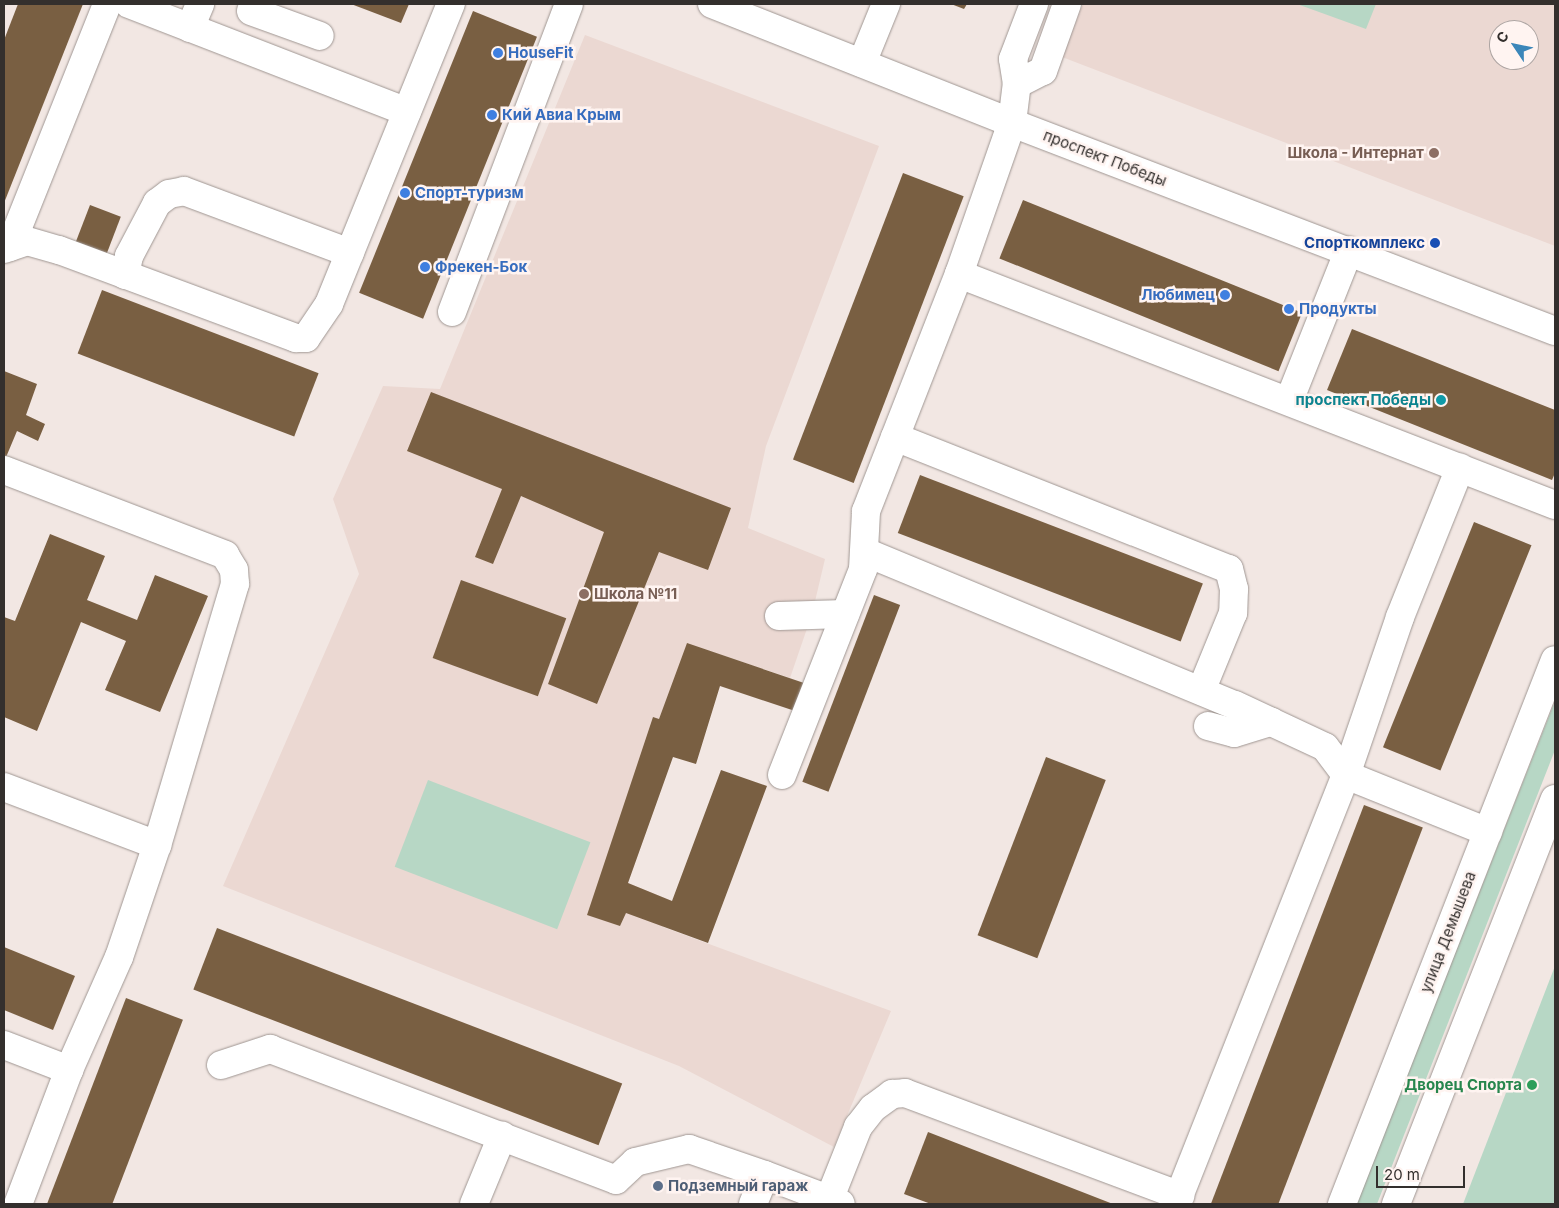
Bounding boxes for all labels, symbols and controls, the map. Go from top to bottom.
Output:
north arrow [1489,20,1539,70]
text: С [1492,28,1512,46]
place label: HouseFit [508,44,573,62]
marker: HouseFit [492,47,504,59]
place label: Кий Авиа Крым [502,106,621,124]
marker: Кий Авиа Крым [486,109,498,121]
street label: проспект Победы [1041,126,1169,190]
place label: Школа - Интернат [1288,144,1424,162]
marker: Школа - Интернат [1428,147,1440,159]
place label: Спорт-туризм [415,184,524,202]
marker: Спорт-туризм [399,187,411,199]
place label: Спорткомплекс [1304,234,1425,252]
marker: Спорткомплекс [1429,237,1441,249]
place label: Фрекен-Бок [435,258,527,276]
marker: Фрекен-Бок [419,261,431,273]
place label: Любимец [1141,286,1215,304]
marker: Любимец [1219,289,1231,301]
place label: Продукты [1299,300,1377,318]
marker: Продукты [1283,303,1295,315]
place label: проспект Победы [1296,391,1431,409]
marker: проспект Победы [1435,394,1447,406]
place label: Школа №11 [594,585,677,603]
marker: Школа №11 [578,588,590,600]
street label: улица Демышева [1417,869,1479,995]
place label: Дворец Спорта [1404,1076,1522,1094]
marker: Дворец Спорта [1526,1079,1538,1091]
scale bar [1379,1156,1468,1188]
text: 20 m [1384,1165,1420,1184]
place label: Подземный гараж [668,1177,808,1195]
marker: Подземный гараж [652,1180,664,1192]

